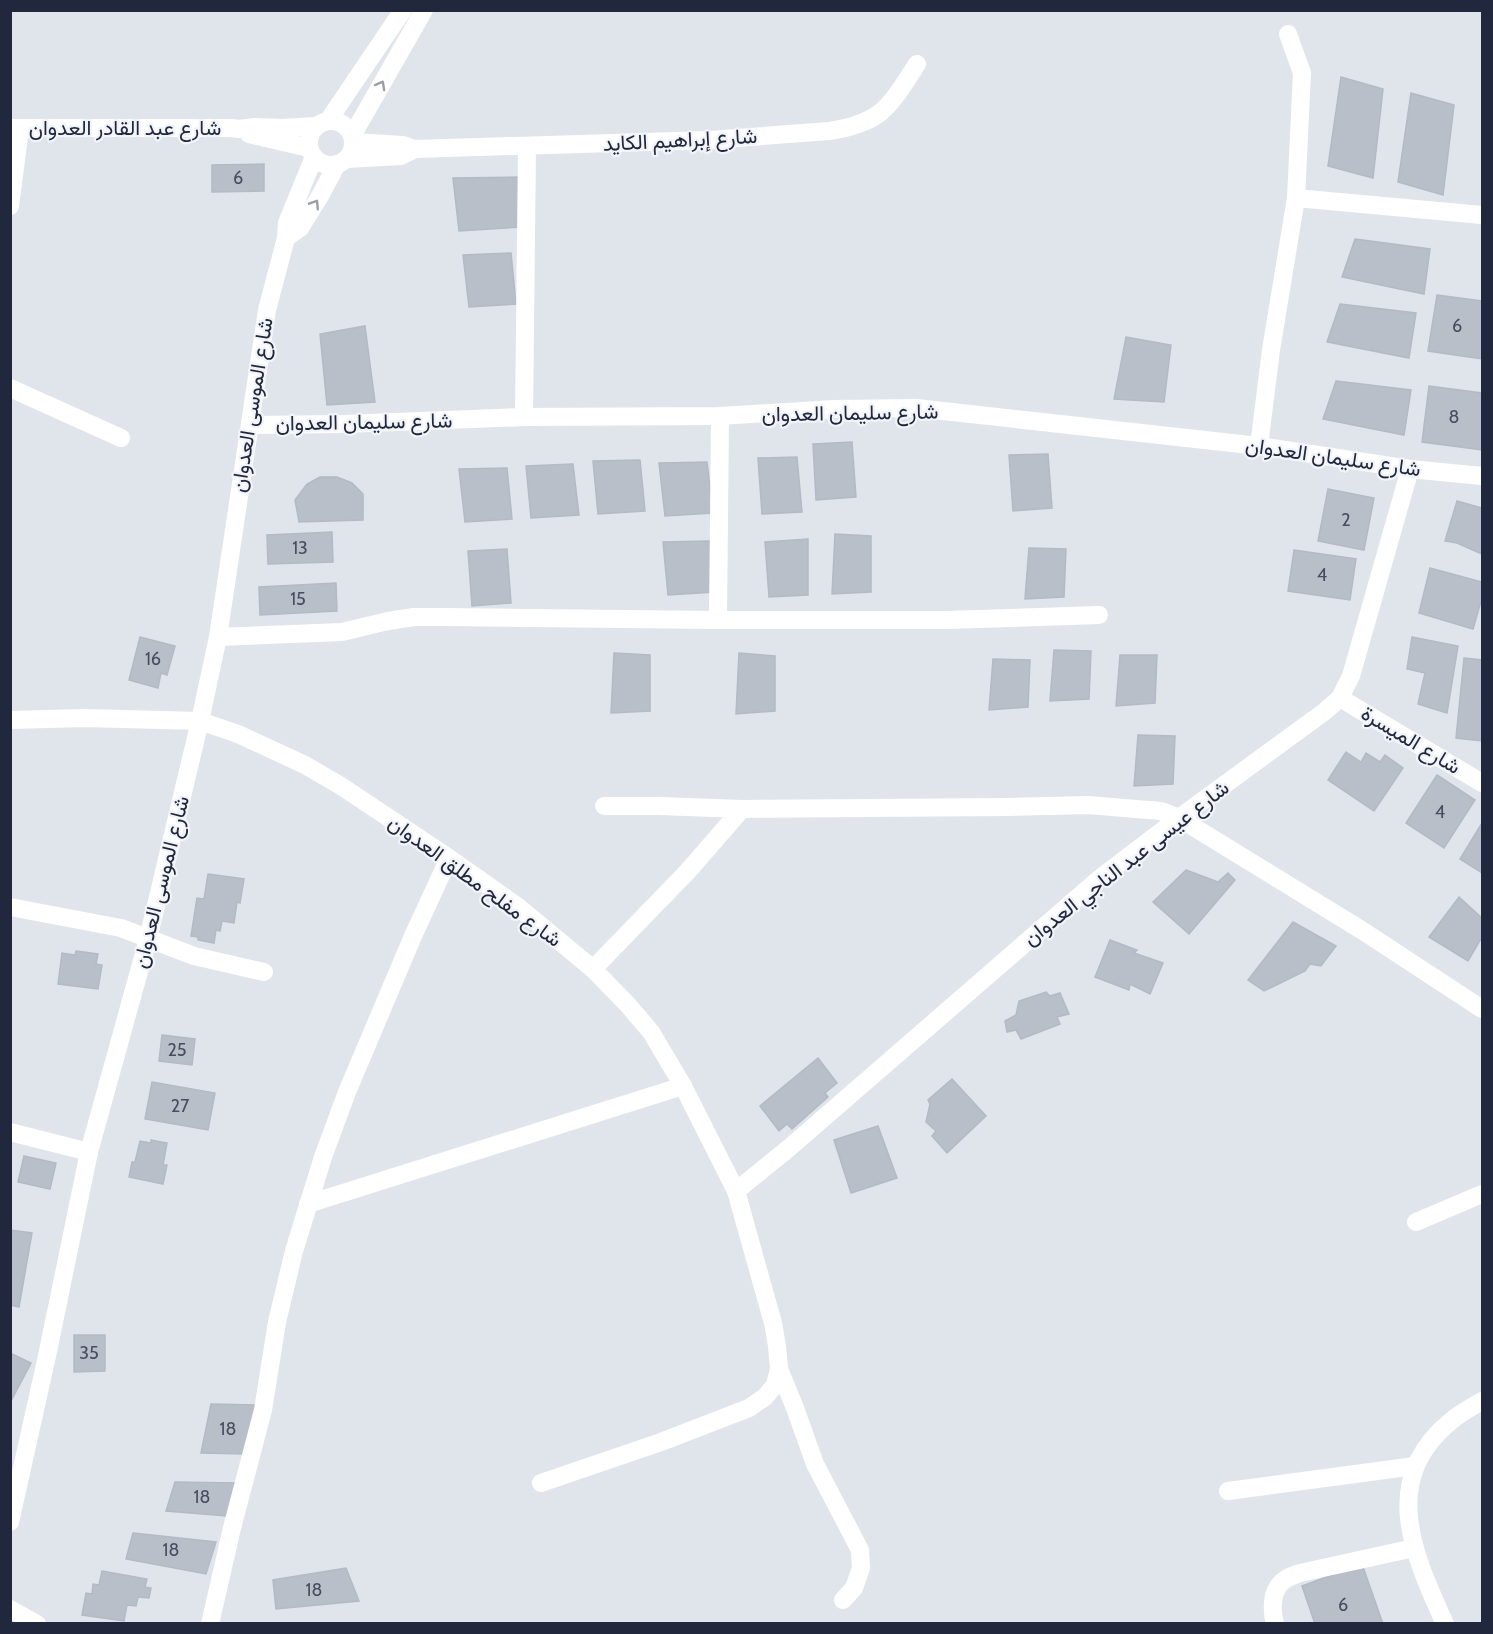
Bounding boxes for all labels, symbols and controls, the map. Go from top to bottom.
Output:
one-way arrow [373,81,385,91]
street label: شارع عبد القادر العدوان [29,115,221,142]
street label: شارع إبراهيم الكايد [602,123,758,158]
house number: 6 [233,167,243,189]
one-way arrow [308,200,320,210]
house number: 6 [1452,315,1462,337]
street label: شارع الموسى العدوان [225,316,280,494]
street label: شارع سليمان العدوان [761,398,939,429]
house number: 8 [1449,406,1459,428]
street label: شارع سليمان العدوان [275,407,453,438]
street label: شارع سليمان العدوان [1244,432,1422,483]
house number: 2 [1341,509,1351,531]
house number: 13 [292,537,308,559]
house number: 4 [1317,564,1327,586]
house number: 15 [290,588,306,610]
house number: 16 [145,648,161,670]
street label: شارع الميسرة [1356,700,1465,781]
street label: شارع عيسى عبد الناجي العدوان [1018,775,1237,955]
street label: شارع الموسى العدوان [127,793,196,971]
house number: 4 [1435,801,1445,823]
street label: شارع مفلح مطلق العدوان [383,809,567,954]
house number: 25 [167,1039,187,1061]
house number: 27 [171,1095,189,1117]
house number: 35 [79,1342,99,1364]
house number: 18 [220,1418,236,1440]
house number: 18 [194,1486,210,1508]
house number: 18 [163,1539,179,1561]
house number: 18 [306,1579,322,1601]
house number: 6 [1338,1594,1348,1616]

